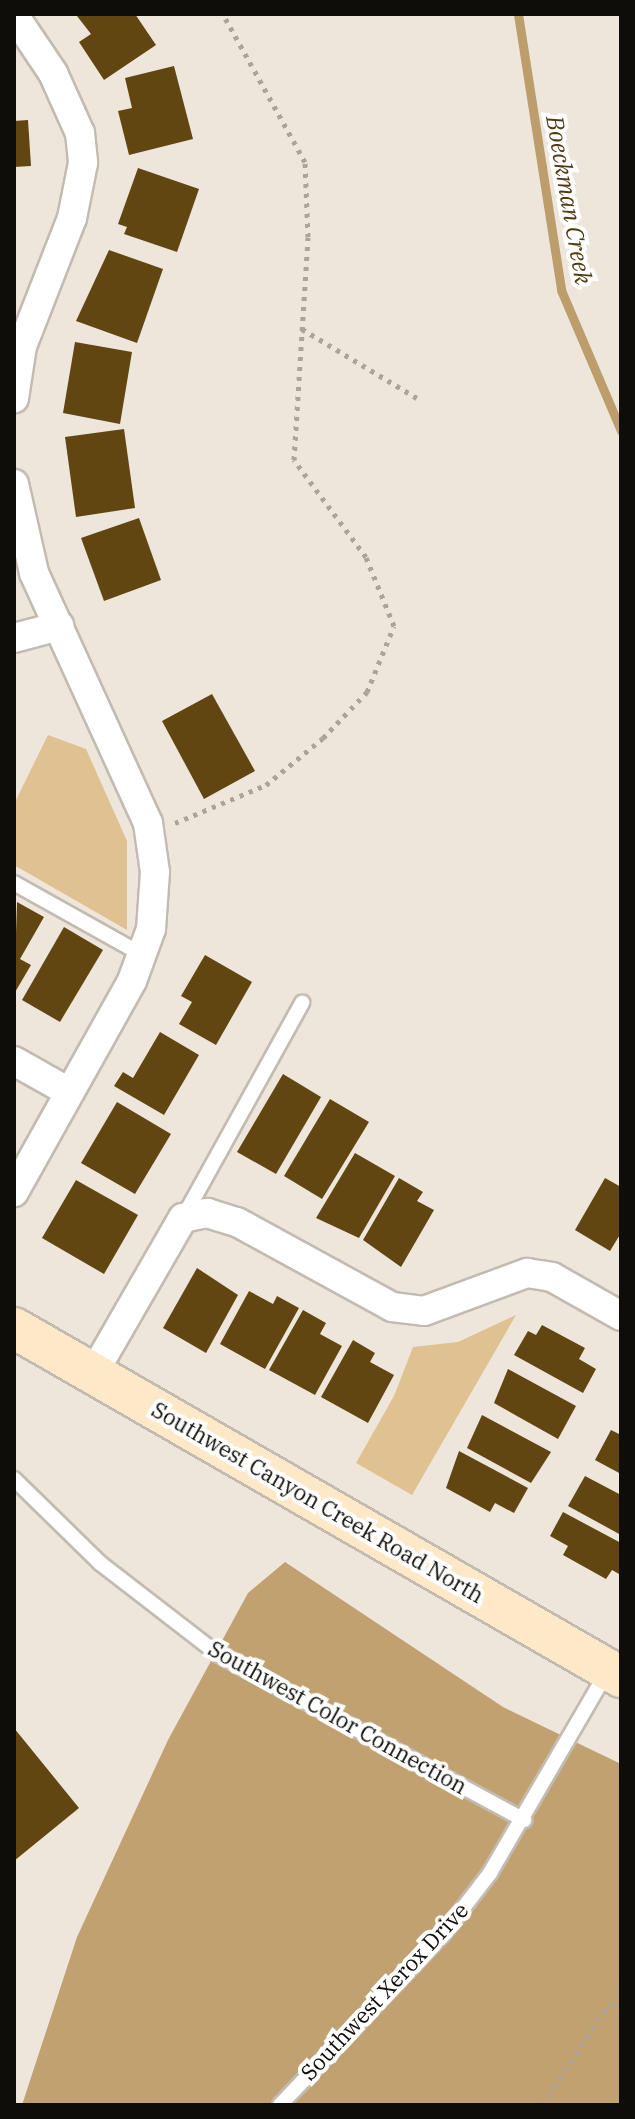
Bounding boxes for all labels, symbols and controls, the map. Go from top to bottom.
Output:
water label: Boeckman Creek [540,113,598,287]
street label: Southwest Canyon Creek Road North [147,1396,489,1608]
street label: Southwest Color Connection [204,1635,472,1799]
street label: Southwest Xerox Drive [295,1897,473,2085]

